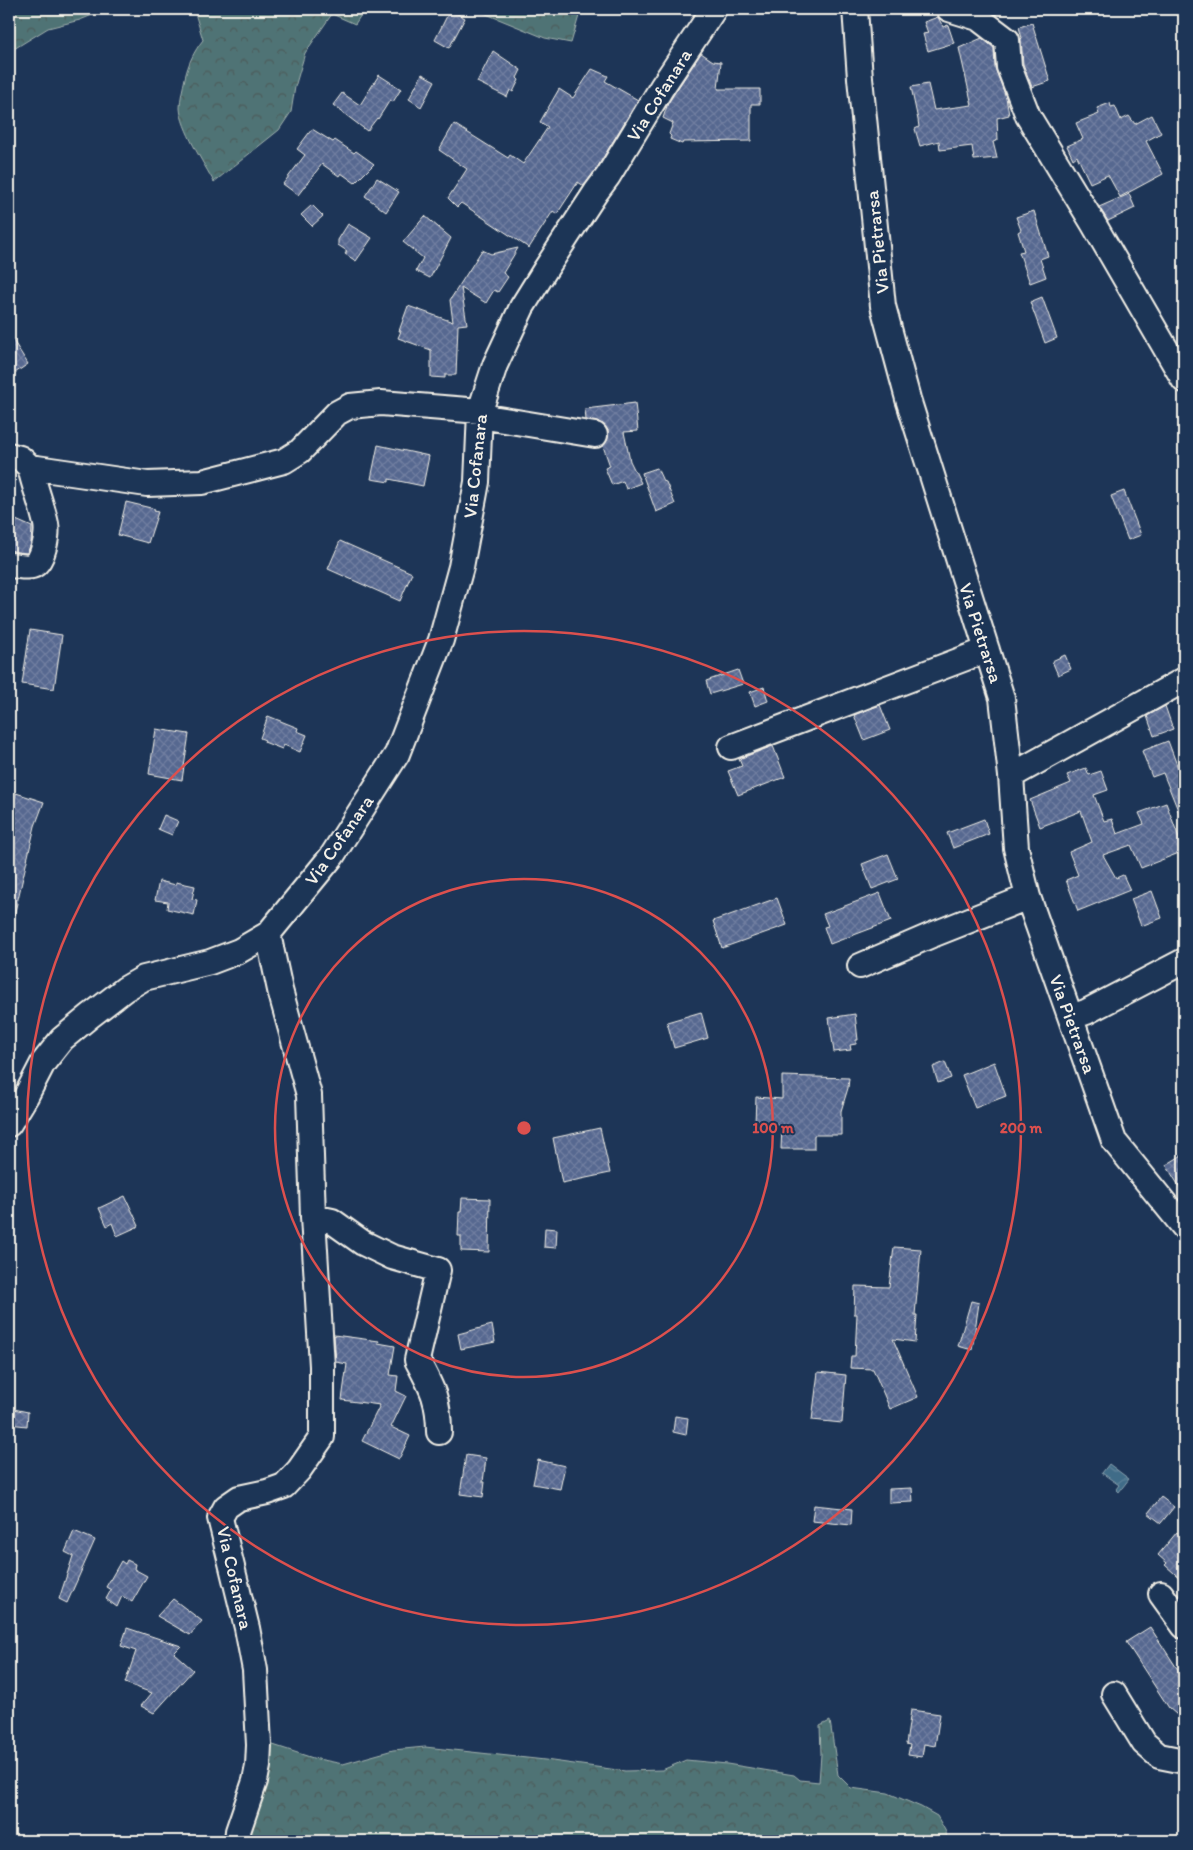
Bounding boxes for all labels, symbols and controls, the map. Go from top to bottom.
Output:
street label: Via Cofanara [621,44,697,146]
street label: Via Pietrarsa [860,189,894,295]
street label: Via Cofanara [458,412,492,519]
street label: Via Pietrarsa [954,580,1008,686]
street label: Via Cofanara [299,790,379,890]
street label: Via Pietrarsa [1044,971,1102,1077]
centre of rings [515,1119,533,1137]
text: 100 m [752,1119,794,1137]
text: 200 m [1000,1119,1043,1137]
street label: Via Cofanara [212,1524,258,1632]

